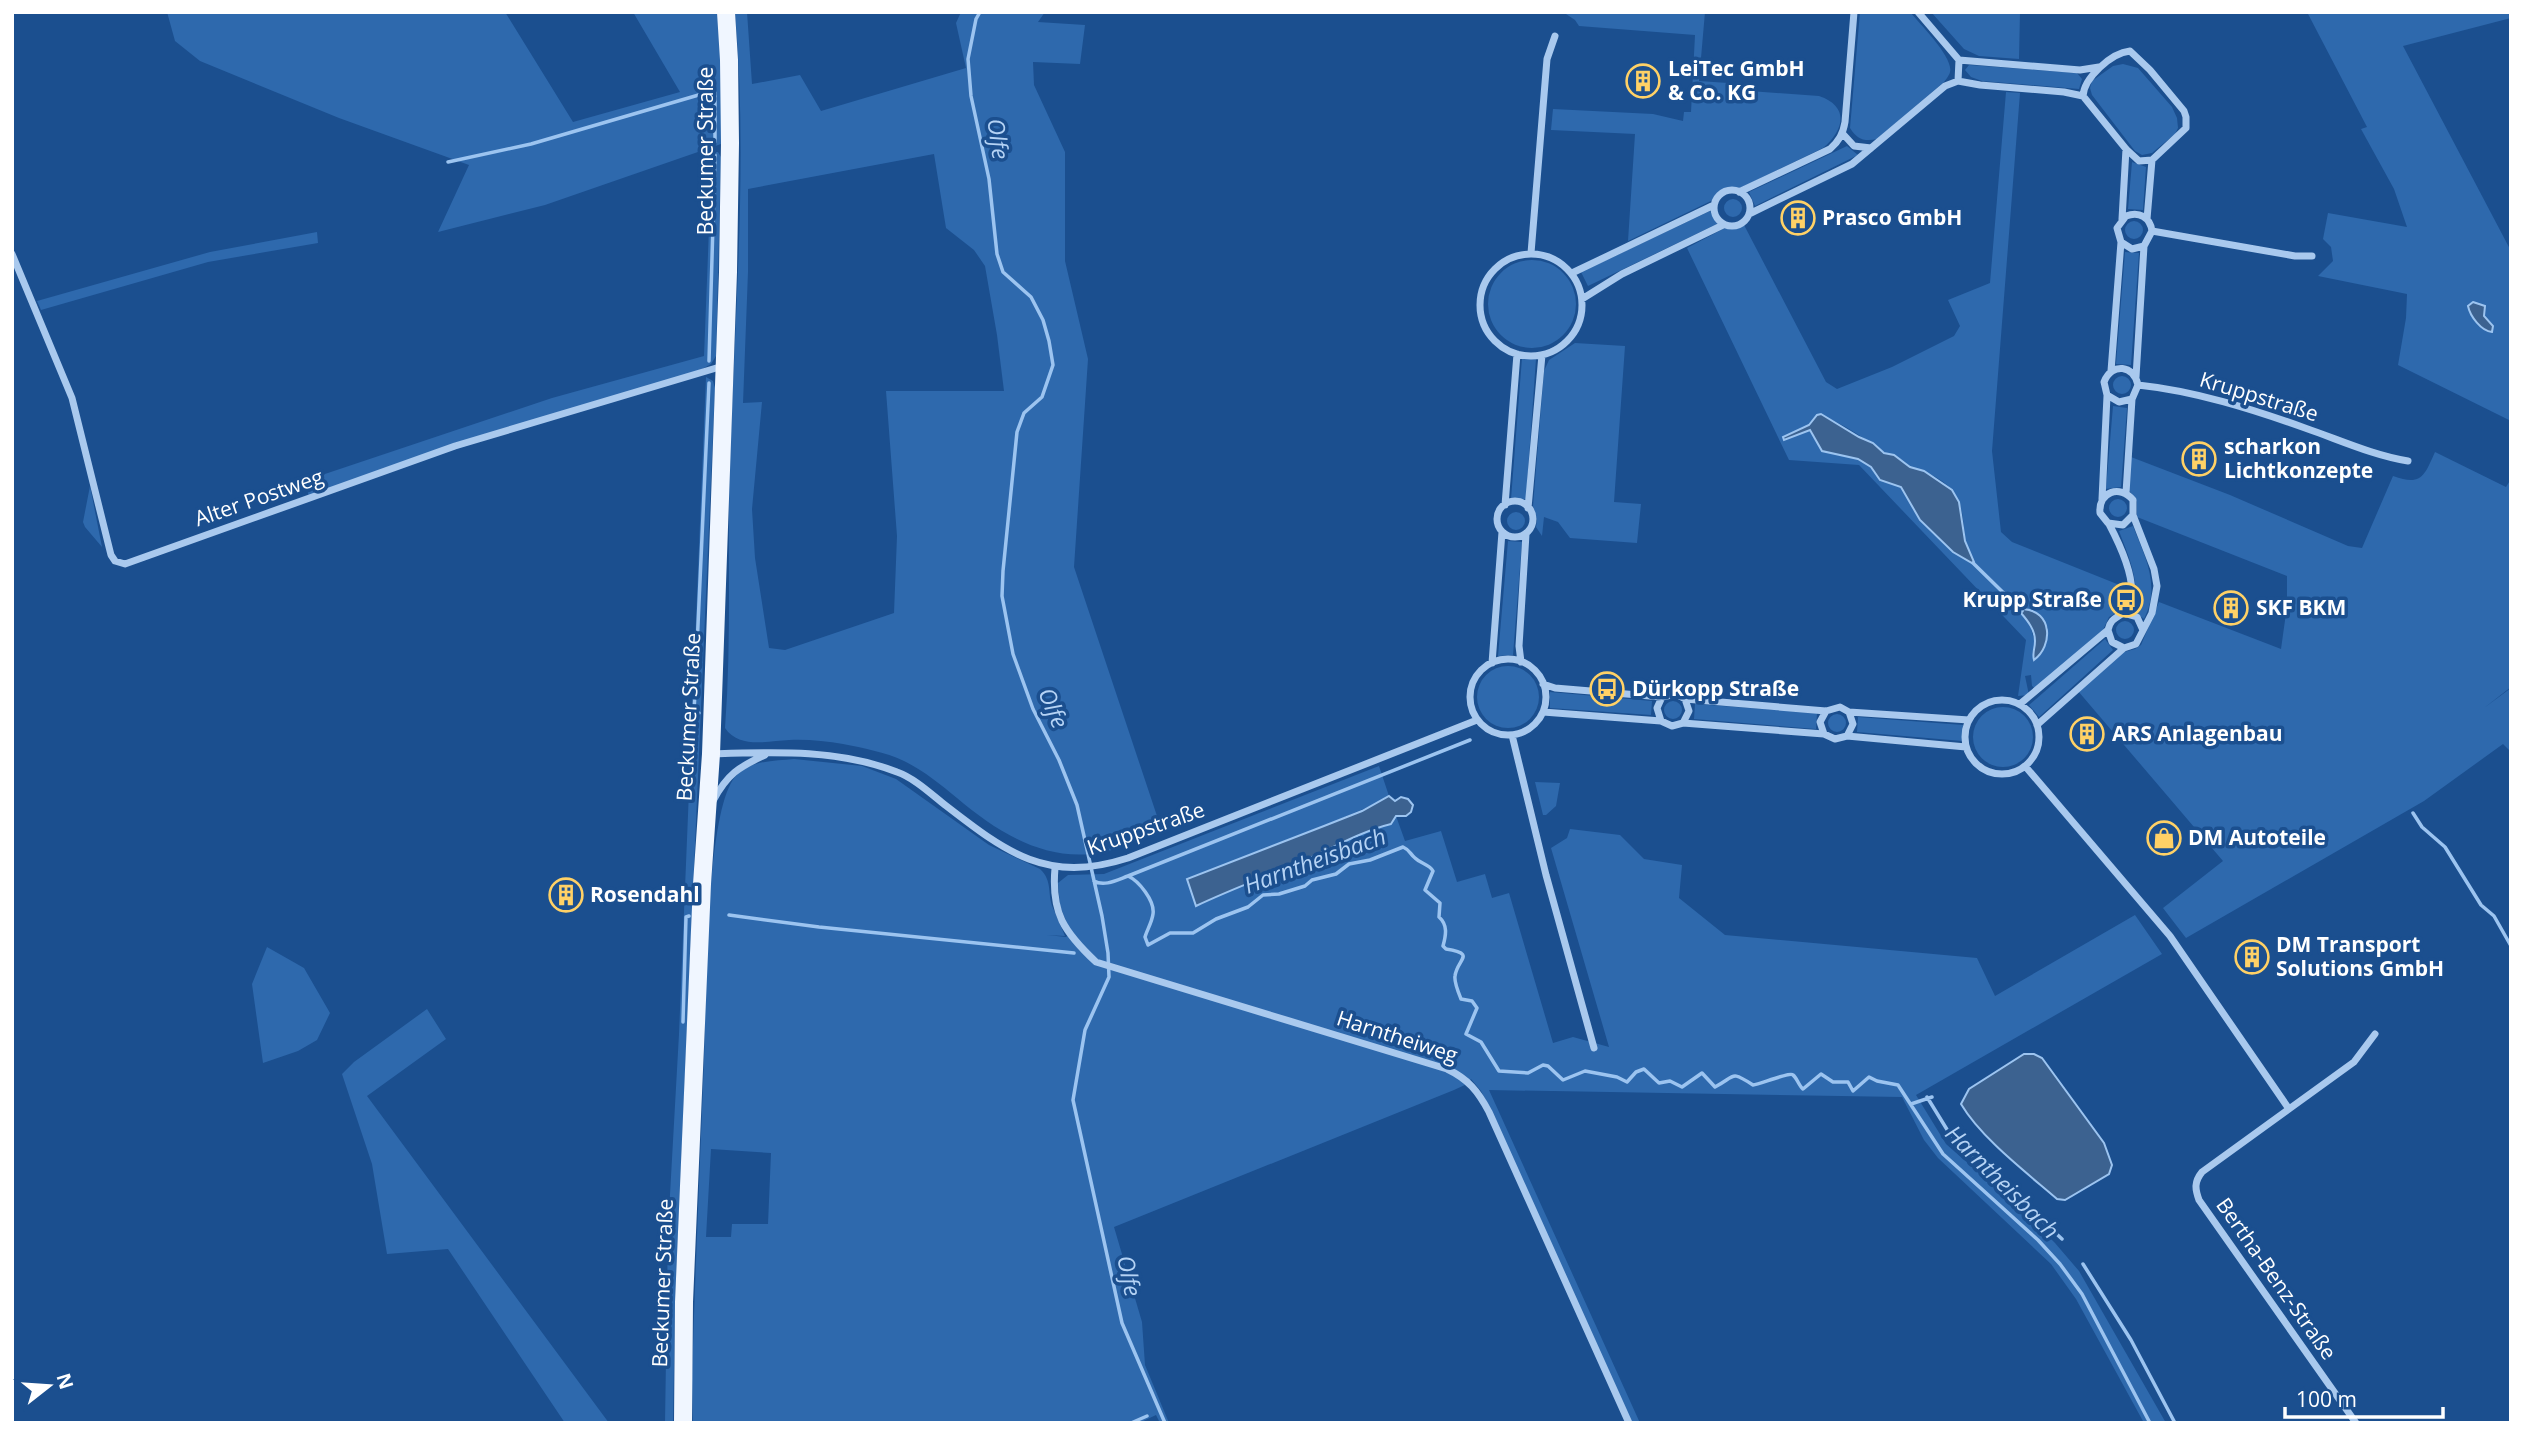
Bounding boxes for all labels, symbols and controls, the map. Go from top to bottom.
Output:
place label: LeiTec GmbH & Co. KG [1668,54,1805,106]
building icon: LeiTec GmbH & Co. KG [1624,62,1662,100]
street label: Beckumer Straße [691,67,719,235]
water label: Olfe [980,116,1018,161]
building icon: Prasco GmbH [1779,199,1817,237]
place label: Prasco GmbH [1822,203,1962,231]
street label: Kruppstraße [2197,365,2322,427]
place label: scharkon Lichtkonzepte [2224,432,2373,484]
building icon: scharkon Lichtkonzepte [2180,440,2218,478]
street label: Alter Postweg [191,462,327,532]
bus stop icon: Krupp Straße [2107,581,2145,619]
place label: Krupp Straße [1962,585,2102,613]
building icon: SKF BKM [2212,589,2250,627]
place label: SKF BKM [2256,593,2346,621]
street label: Beckumer Straße [670,632,706,802]
bus stop icon: Dürkopp Straße [1588,670,1626,708]
place label: Dürkopp Straße [1632,674,1799,702]
water label: Olfe [1031,682,1077,733]
building icon: ARS Anlagenbau [2068,715,2106,753]
place label: ARS Anlagenbau [2112,719,2283,747]
street label: Kruppstraße [1083,795,1208,861]
shop icon: DM Autoteile [2145,819,2183,857]
water label: Harntheisbach [1239,820,1390,901]
place label: DM Autoteile [2188,823,2326,851]
building icon: Rosendahl [547,876,585,914]
place label: Rosendahl [590,880,700,908]
place label: DM Transport Solutions GmbH [2276,930,2444,982]
building icon: DM Transport Solutions GmbH [2233,938,2271,976]
street label: Harntheiweg [1333,1003,1461,1069]
water label: Harntheisbach [1939,1117,2067,1245]
street label: Bertha-Benz-Straße [2210,1192,2343,1365]
street label: Beckumer Straße [645,1198,679,1368]
water label: Olfe [1110,1252,1150,1299]
north arrow [14,1351,84,1421]
text: N [51,1370,80,1392]
scale bar [2285,1376,2442,1420]
text: 100 m [2296,1385,2357,1413]

